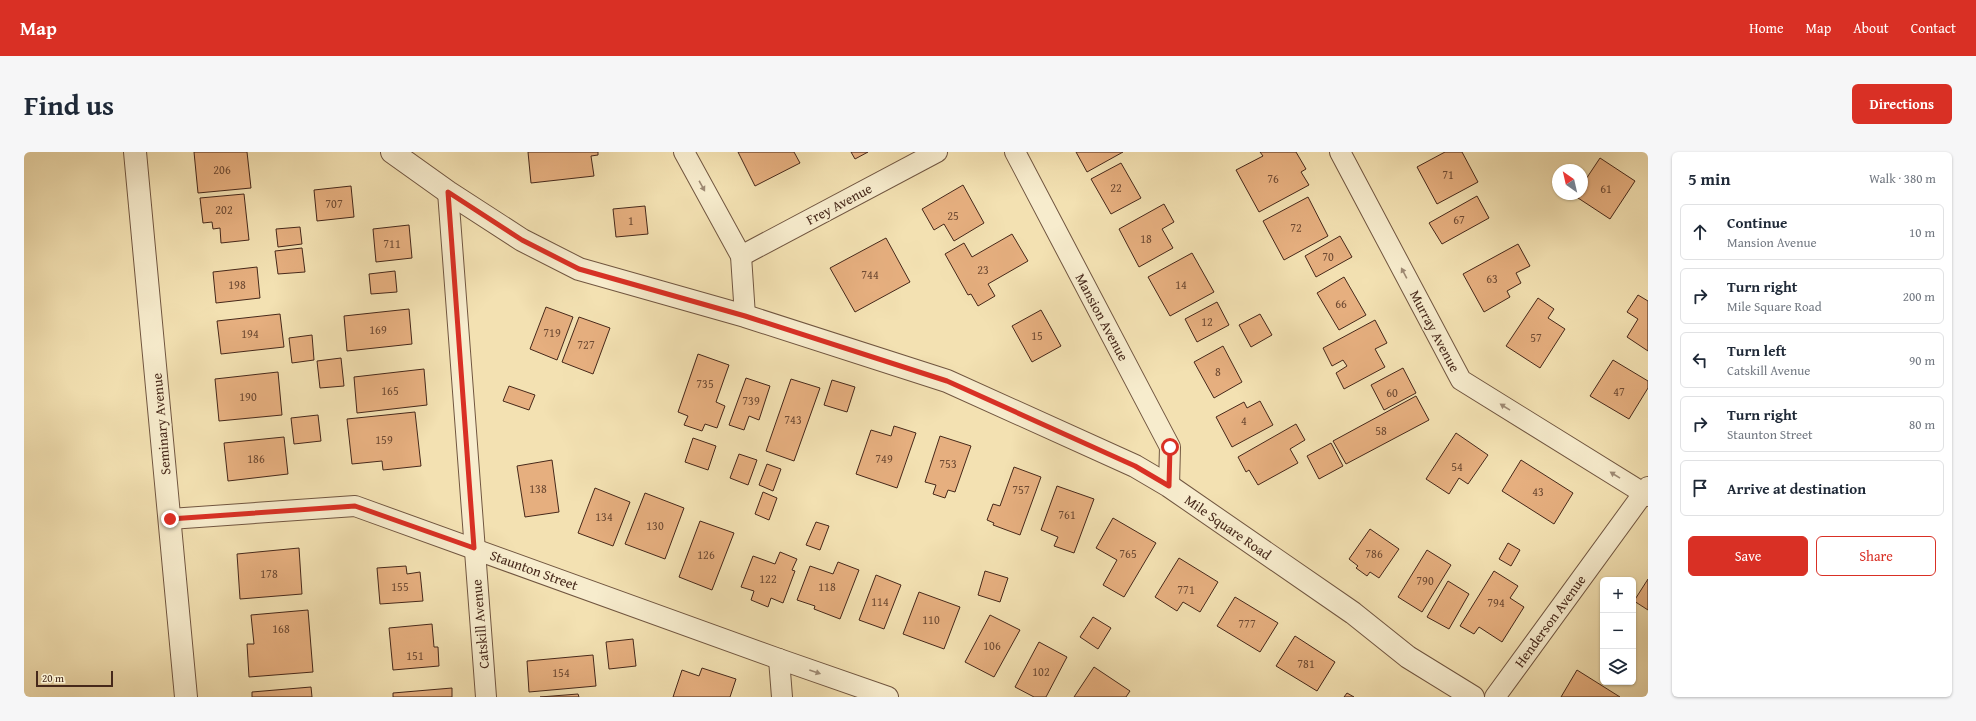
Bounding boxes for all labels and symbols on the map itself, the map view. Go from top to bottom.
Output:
house number: 206 [213,161,231,178]
north arrow [1552,164,1588,200]
house number: 71 [1442,166,1454,183]
house number: 76 [1267,170,1279,187]
street label: Frey Avenue [803,178,876,230]
house number: 22 [1110,179,1122,196]
one-way arrow [699,180,706,192]
house number: 61 [1600,180,1612,197]
house number: 707 [325,195,343,212]
house number: 202 [215,201,233,218]
house number: 25 [947,207,959,224]
house number: 67 [1453,211,1465,228]
house number: 1 [628,212,634,229]
house number: 72 [1290,219,1302,236]
house number: 18 [1140,230,1152,247]
house number: 711 [383,235,401,252]
house number: 70 [1322,248,1334,265]
house number: 23 [977,261,989,278]
house number: 744 [861,266,879,283]
one-way arrow [1401,267,1408,279]
street label: Mansion Avenue [1071,270,1134,365]
house number: 63 [1486,270,1498,287]
house number: 198 [228,276,246,293]
house number: 14 [1175,276,1187,293]
street label: Murray Avenue [1405,287,1465,376]
house number: 66 [1335,295,1347,312]
house number: 12 [1201,313,1213,330]
house number: 169 [369,321,387,338]
house number: 719 [543,324,561,341]
house number: 194 [241,325,259,342]
house number: 15 [1031,327,1043,344]
house number: 57 [1530,329,1542,346]
house number: 727 [577,336,595,353]
house number: 8 [1215,363,1221,380]
street label: Seminary Avenue [147,372,175,476]
house number: 735 [696,375,714,392]
house number: 165 [381,382,399,399]
house number: 47 [1613,383,1625,400]
house number: 60 [1386,384,1398,401]
house number: 190 [239,388,257,405]
house number: 739 [742,392,760,409]
one-way arrow [1499,403,1511,410]
house number: 743 [784,411,802,428]
house number: 4 [1241,412,1247,429]
house number: 58 [1375,422,1387,439]
house number: 159 [375,431,393,448]
route start [1161,438,1179,456]
house number: 186 [247,450,265,467]
house number: 749 [875,450,893,467]
house number: 753 [939,455,957,472]
house number: 54 [1451,458,1463,475]
one-way arrow [1609,472,1621,479]
house number: 138 [529,480,547,497]
house number: 757 [1012,481,1030,498]
house number: 43 [1532,483,1544,500]
street label: Mile Square Road [1181,490,1276,565]
house number: 761 [1058,506,1076,523]
house number: 134 [595,508,613,525]
route end [161,510,179,528]
house number: 130 [646,517,664,534]
street label: Staunton Street [487,545,581,595]
house number: 765 [1119,545,1137,562]
house number: 786 [1365,545,1383,562]
house number: 126 [697,546,715,563]
house number: 178 [260,565,278,582]
house number: 122 [759,570,777,587]
street label: Henderson Avenue [1510,570,1591,671]
house number: 790 [1416,572,1434,589]
house number: 155 [391,578,409,595]
street label: Catskill Avenue [466,578,494,670]
house number: 118 [818,578,836,595]
house number: 771 [1177,581,1195,598]
house number: 114 [871,593,889,610]
house number: 794 [1487,594,1505,611]
house number: 110 [922,611,940,628]
house number: 777 [1238,615,1256,632]
house number: 168 [272,620,290,637]
house number: 106 [983,637,1001,654]
house number: 151 [406,647,424,664]
house number: 781 [1297,655,1315,672]
house number: 102 [1032,663,1050,680]
house number: 154 [552,664,570,681]
scale bar [36,669,113,688]
one-way arrow [810,669,822,675]

